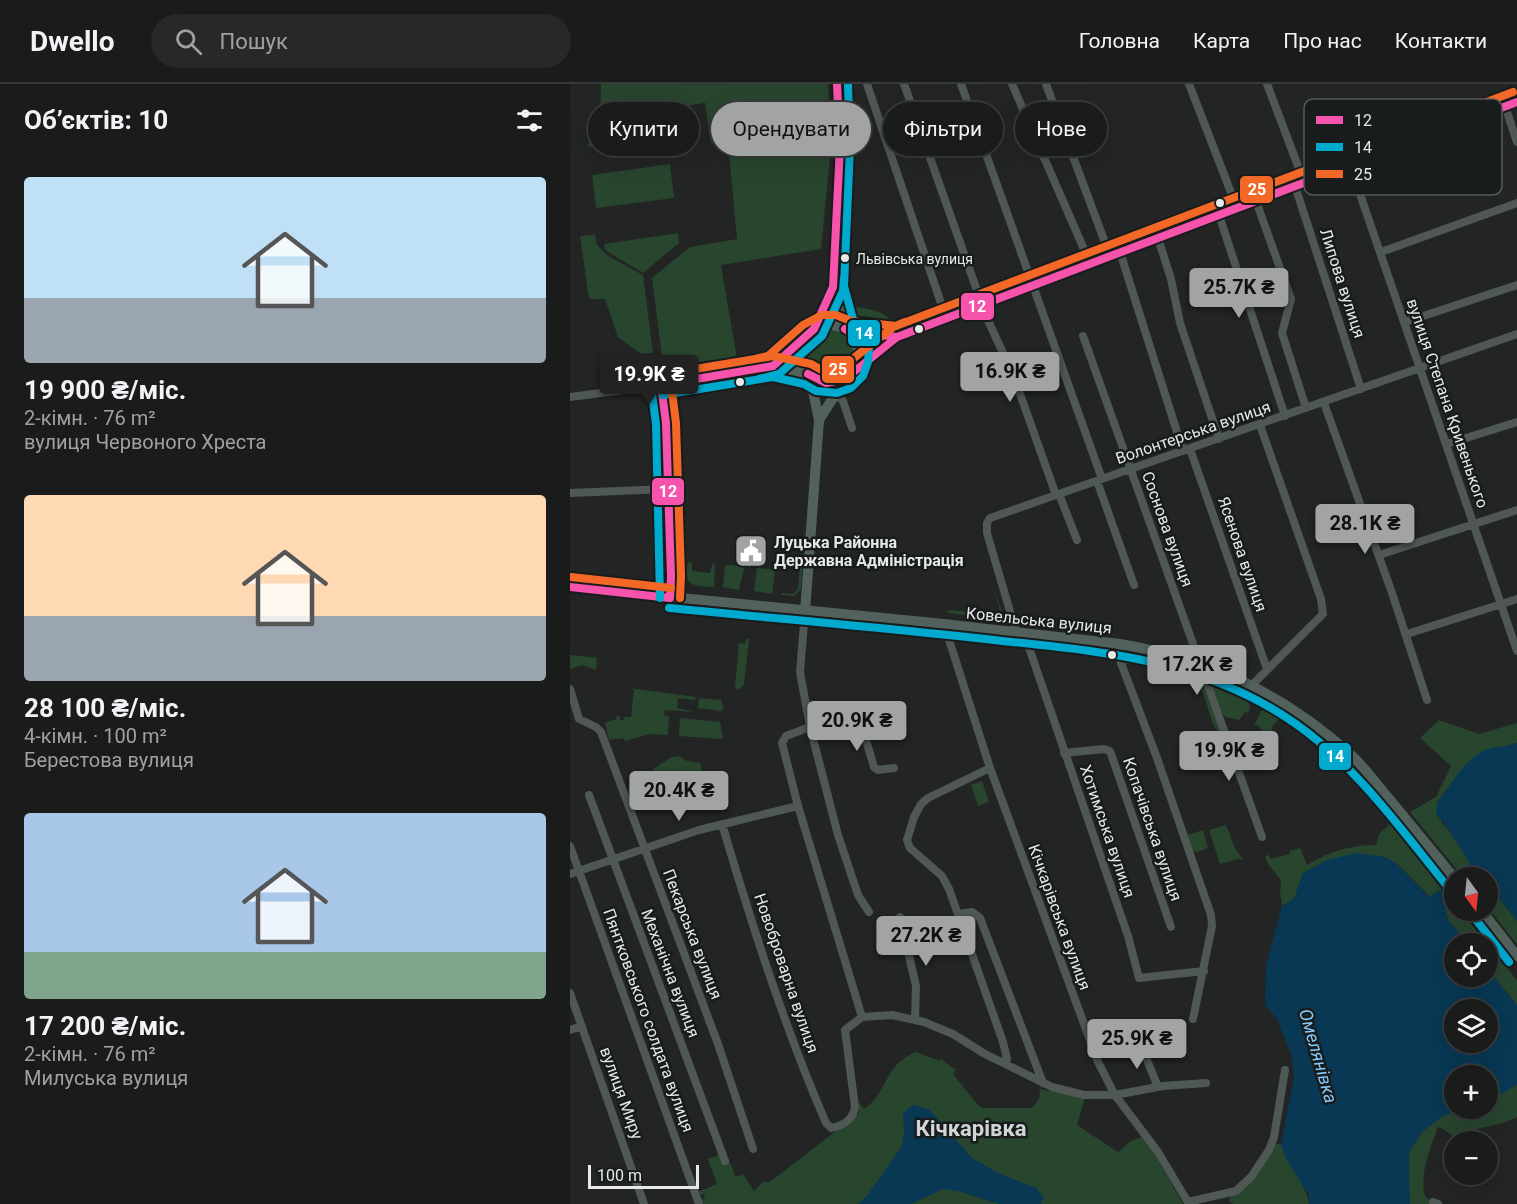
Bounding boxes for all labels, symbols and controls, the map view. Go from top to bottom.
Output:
search box [151,14,571,68]
text: Dwello [30,25,115,58]
icon: search [172,25,205,58]
text: Пошук [220,29,288,54]
text: Головна [1079,29,1160,53]
text: Карта [1193,29,1250,53]
text: Про нас [1283,29,1362,53]
text: Контакти [1395,29,1487,53]
legend [1304,99,1502,195]
chip: Купити [588,102,699,156]
chip: Орендувати [711,102,871,156]
chip: Фільтри [883,102,1003,156]
chip: Нове [1015,102,1107,156]
icon: filters [513,104,546,137]
text: Об’єктів: 10 [24,105,168,135]
text: 12 [1354,111,1372,130]
text: 14 [1354,138,1372,157]
text: 25 [1354,165,1372,184]
line badge: 25 [1239,175,1274,204]
text: 25 [1248,180,1266,199]
unlabelled marker [1214,197,1226,209]
icon: home [231,216,339,324]
street label: Липова вулиця [1316,226,1369,340]
place label: Львівська вулиця [856,251,973,267]
marker: Львівська вулиця [839,252,851,264]
pin: 25.7K ₴ [1184,268,1294,319]
text: 25.7K ₴ [1203,275,1275,299]
line badge: 12 [960,292,995,321]
street label: вулиця Степана Кривенького [1403,296,1492,510]
text: 12 [968,297,986,316]
line badge: 14 [847,319,881,347]
unlabelled marker [913,323,925,335]
text: 14 [855,324,873,343]
pin: 16.9K ₴ [955,352,1065,403]
pin: 19.9K ₴ [594,355,704,406]
line badge: 25 [821,355,855,384]
text: 16.9K ₴ [974,359,1046,383]
text: 25 [829,360,847,379]
text: 19.9K ₴ [613,362,685,386]
text: 19 900 ₴/міс. [24,375,186,405]
unlabelled marker [734,376,746,388]
street label: Волонтерська вулиця [1113,397,1273,468]
text: 2-кімн. · 76 m² [24,406,156,430]
text: вулиця Червоного Хреста [24,430,266,454]
street label: Соснова вулиця [1138,469,1197,589]
line badge: 12 [651,477,685,506]
text: 12 [659,482,677,501]
street label: Ясенова вулиця [1214,494,1271,614]
pin: 28.1K ₴ [1310,504,1420,555]
text: 28.1K ₴ [1329,511,1401,535]
public building icon: Луцька Районна Державна Адміністрація [733,533,769,569]
place label: Луцька Районна Державна Адміністрація [774,533,964,570]
icon: home [231,534,339,642]
street label: Ковельська вулиця [965,603,1113,638]
pin: 17.2K ₴ [1142,645,1252,696]
unlabelled marker [1106,649,1118,661]
text: 17.2K ₴ [1161,652,1233,676]
text: 28 100 ₴/міс. [24,693,186,723]
pin: 20.9K ₴ [802,701,912,752]
text: 20.9K ₴ [821,708,893,732]
text: 4-кімн. · 100 m² [24,724,167,748]
pin: 19.9K ₴ [1174,731,1284,782]
text: 19.9K ₴ [1193,738,1265,762]
line badge: 14 [1318,742,1352,771]
text: 14 [1326,747,1344,766]
text: Берестова вулиця [24,748,194,772]
street label: Копачівська вулиця [1119,755,1186,903]
street label: Хотимська вулиця [1076,762,1139,900]
pin: 20.4K ₴ [624,771,734,822]
text: 20.4K ₴ [643,778,715,802]
street label: Кічкарівська вулиця [1024,842,1095,993]
icon: home [231,852,339,960]
street label: Пекарська вулиця [659,866,726,1002]
north arrow [1444,867,1498,921]
map controls [1444,867,1498,1185]
street label: Новоброварна вулиця [750,891,823,1055]
street label: Пянтковського солдата вулиця [599,906,698,1135]
street label: Механічна вулиця [637,906,704,1040]
pin: 27.2K ₴ [871,916,981,967]
text: 27.2K ₴ [890,923,962,947]
button: locate [1444,933,1498,987]
button: layers [1444,999,1498,1053]
water label: Омелянівка [1295,1006,1342,1105]
text: 17 200 ₴/міс. [24,1011,186,1041]
pin: 25.9K ₴ [1082,1019,1192,1070]
text: 25.9K ₴ [1101,1026,1173,1050]
text: 2-кімн. · 76 m² [24,1042,156,1066]
street label: вулиця Миру [596,1044,647,1142]
button: + [1444,1065,1498,1119]
text: Милуська вулиця [24,1066,188,1090]
district label: Кічкарівка [915,1116,1027,1141]
button: − [1444,1131,1498,1185]
scale bar [588,1162,699,1190]
text: 100 m [597,1166,642,1185]

